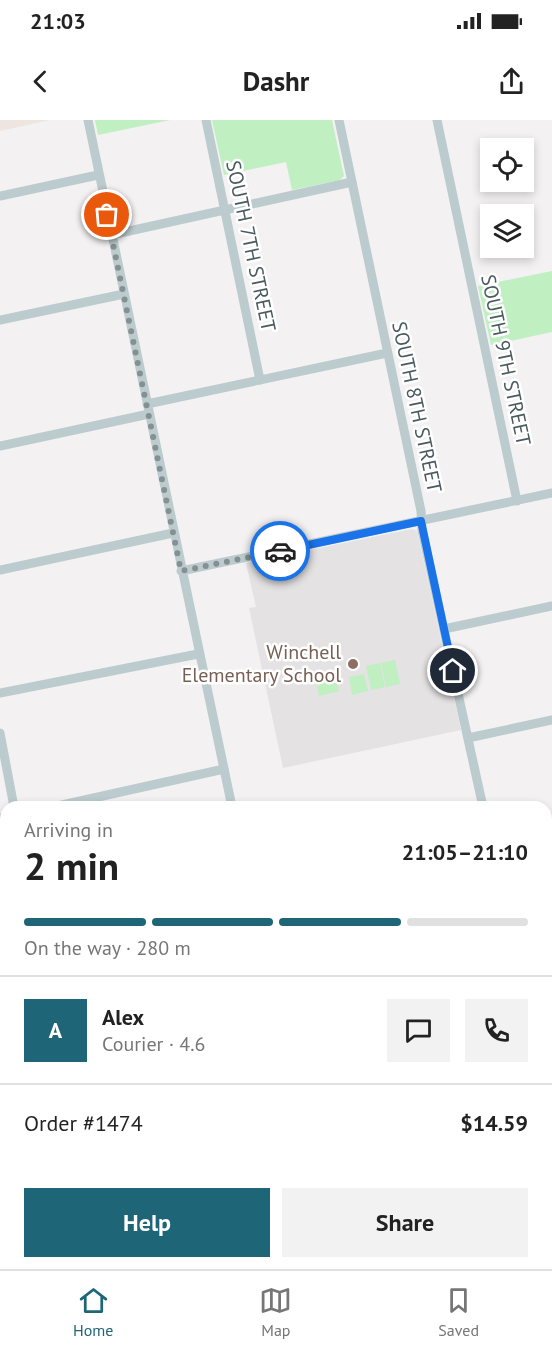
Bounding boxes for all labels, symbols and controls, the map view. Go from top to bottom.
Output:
text: 21:03 [30,7,86,35]
text: Dashr [243,64,309,98]
icon: back [24,65,57,98]
icon: share [495,65,528,98]
map controls [480,138,534,258]
button: locate [480,138,534,192]
street label: SOUTH 7TH STREET [220,158,282,334]
pin [81,189,132,240]
icon: bag [90,198,123,231]
button: layers [480,204,534,258]
street label: SOUTH 9TH STREET [475,272,537,448]
street label: SOUTH 8TH STREET [386,319,448,495]
courier [250,521,310,581]
icon: car [264,535,297,568]
place label: Winchell Elementary School [182,639,341,688]
pin [427,645,478,696]
icon: home [436,654,469,687]
marker: Winchell Elementary School [346,657,360,671]
text: Arriving in [24,817,113,843]
text: 21:05–21:10 [402,838,528,866]
text: 2 min [24,840,119,891]
text: On the way · 280 m [24,935,191,961]
button: chat [387,999,450,1062]
button: phone [465,999,528,1062]
text: Alex [102,1003,144,1031]
text: A [49,1016,62,1044]
text: Courier · 4.6 [102,1031,205,1057]
text: Order #1474 [24,1109,143,1137]
text: $14.59 [460,1109,528,1137]
button: Help [24,1188,270,1257]
button: Share [282,1188,528,1257]
tab: Home [73,1284,113,1340]
tab: Map [259,1284,292,1340]
tab: Saved [438,1284,479,1340]

